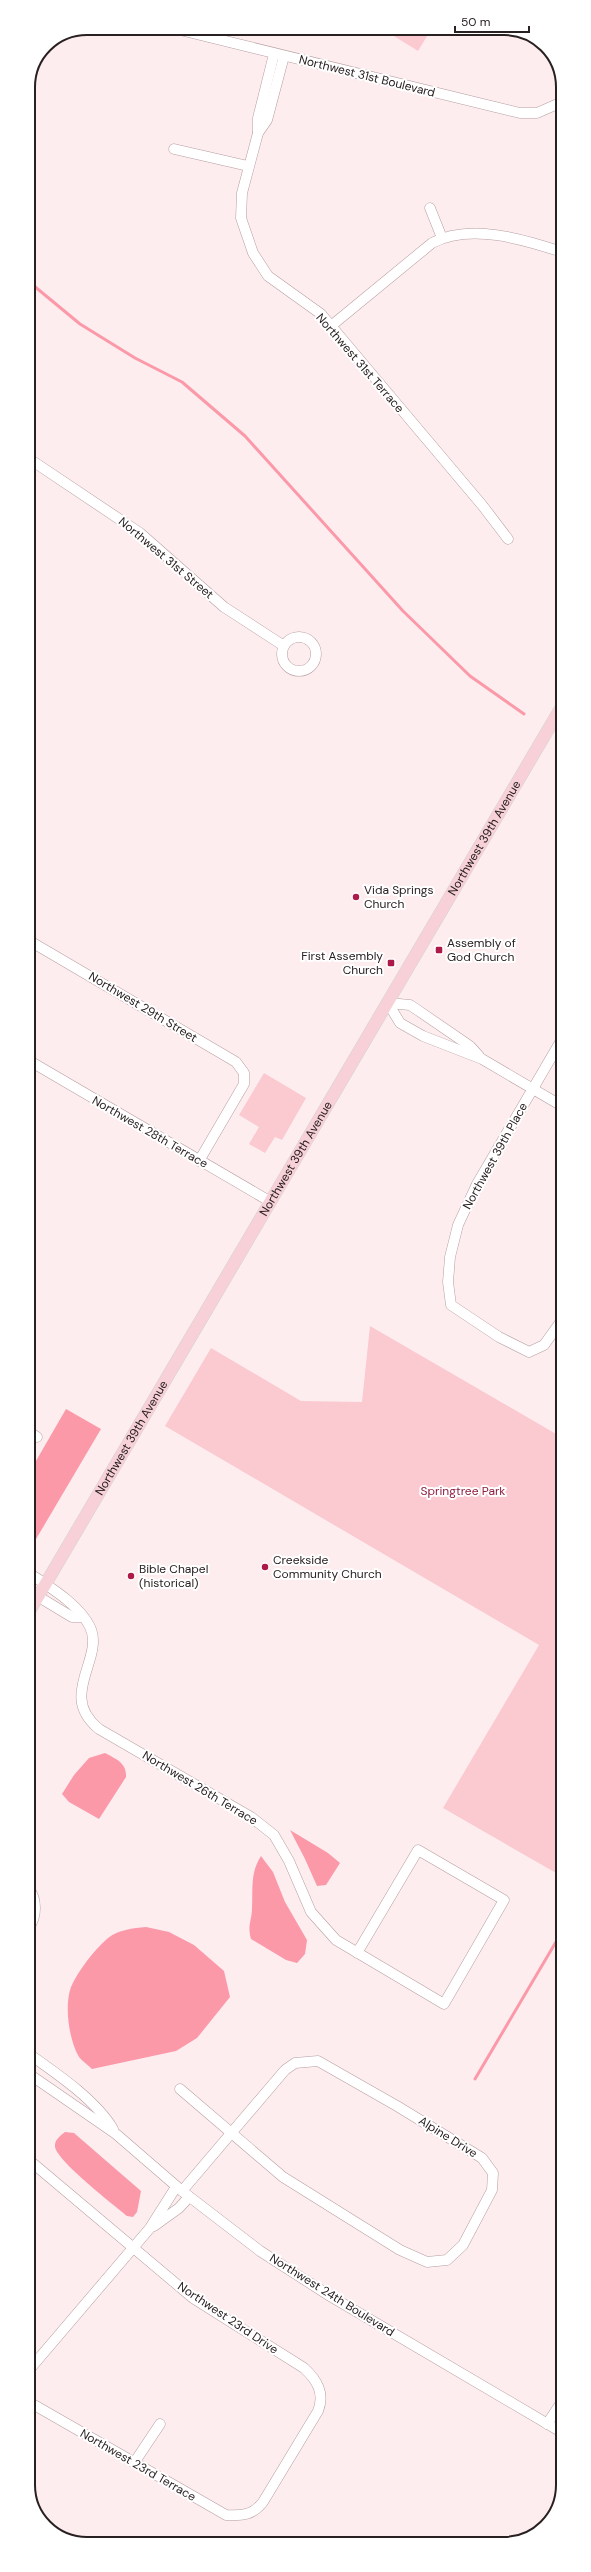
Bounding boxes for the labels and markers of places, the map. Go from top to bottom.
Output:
place label: Vida Springs Church [364,882,434,912]
marker: Vida Springs Church [351,892,361,902]
place label: Assembly of God Church [447,935,516,965]
marker: Assembly of God Church [434,945,444,955]
place label: First Assembly Church [301,948,383,978]
marker: First Assembly Church [386,958,396,968]
place label: Creekside Community Church [273,1552,382,1582]
place label: Bible Chapel (historical) [139,1561,208,1591]
marker: Creekside Community Church [260,1562,270,1572]
marker: Bible Chapel (historical) [126,1571,136,1581]

